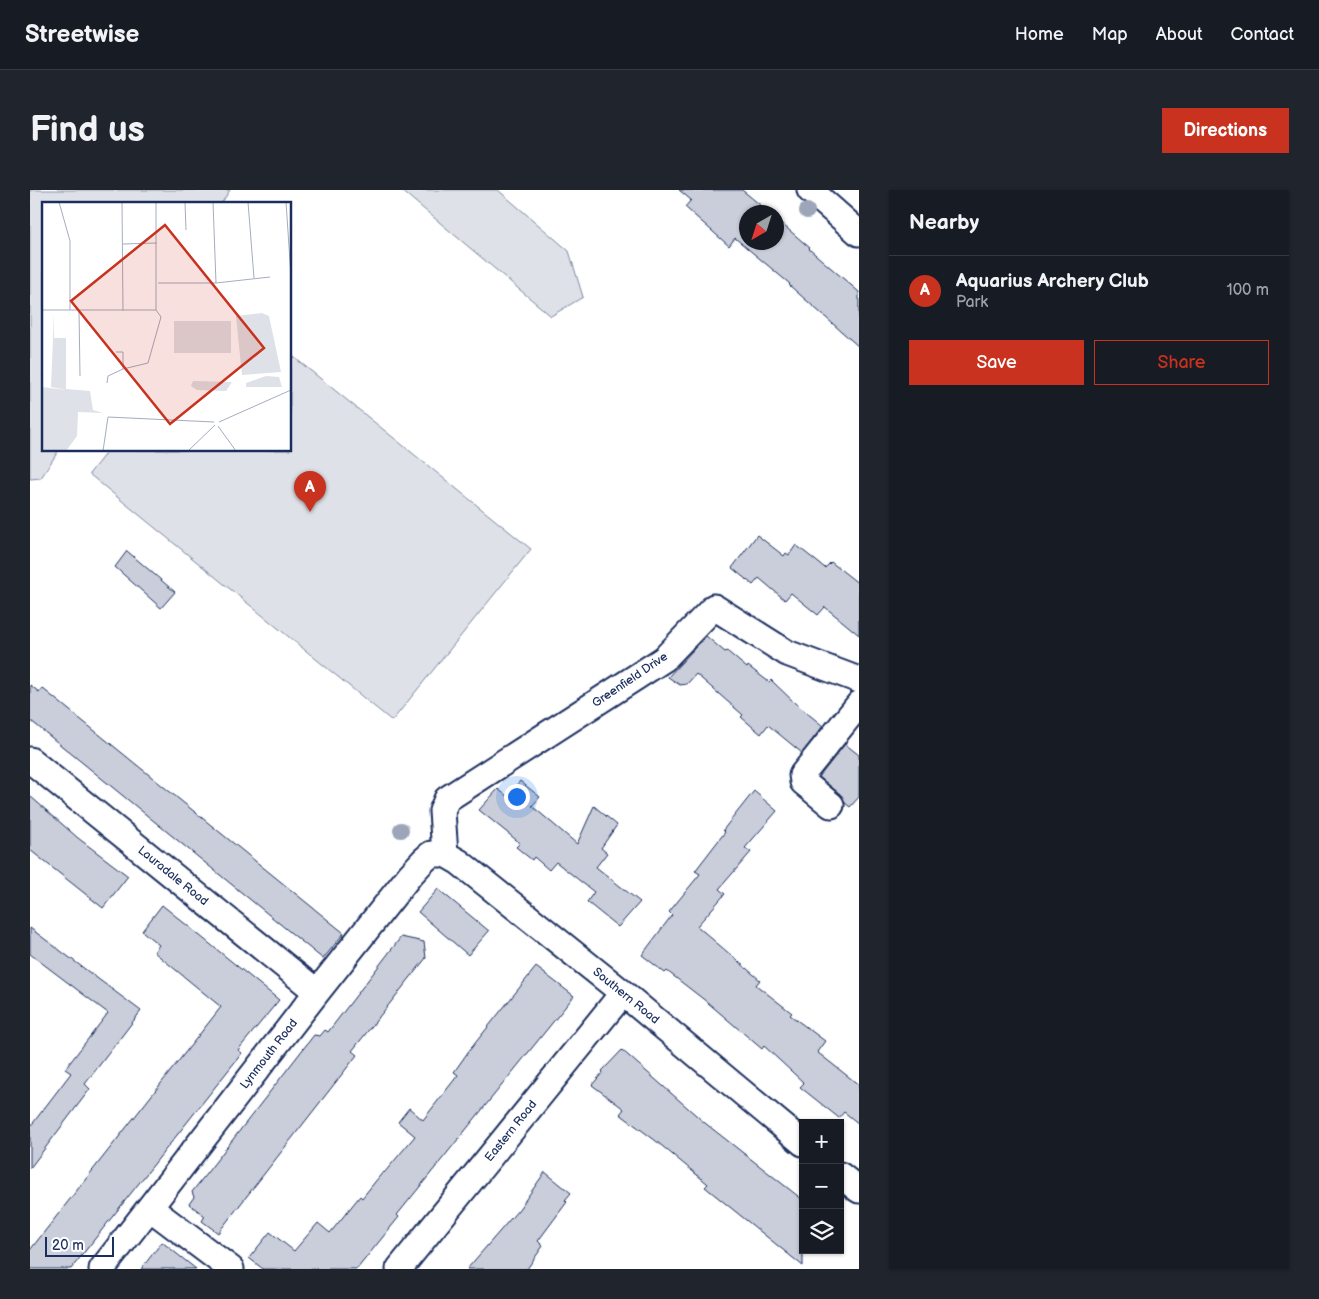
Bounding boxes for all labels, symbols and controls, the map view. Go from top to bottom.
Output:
text: Streetwise [25,20,139,49]
text: Home [1015,24,1064,45]
text: Map [1092,24,1128,45]
text: About [1156,24,1203,45]
text: Contact [1231,24,1294,45]
button: Directions [1162,108,1289,153]
text: Find us [30,109,145,152]
inset map [42,202,291,451]
north arrow [739,205,784,250]
text: Nearby [909,210,979,235]
text: Aquarius Archery Club [956,270,1149,293]
text: A [920,281,930,300]
text: 100 m [1226,281,1269,300]
text: Park [956,293,988,312]
button: Save [909,340,1084,385]
button: Share [1094,340,1269,385]
pin: A [294,471,326,512]
street label: Greenfield Drive [589,649,671,711]
your location [504,784,530,810]
street label: Lauradale Road [135,843,211,909]
street label: Southern Road [590,965,662,1028]
street label: Lynmouth Road [237,1016,301,1092]
street label: Eastern Road [482,1097,540,1165]
map controls [799,1119,844,1254]
button: + [799,1119,844,1164]
button: − [799,1164,844,1209]
button: layers [799,1209,844,1254]
scale bar [45,1234,114,1257]
text: 20 m [52,1237,84,1254]

